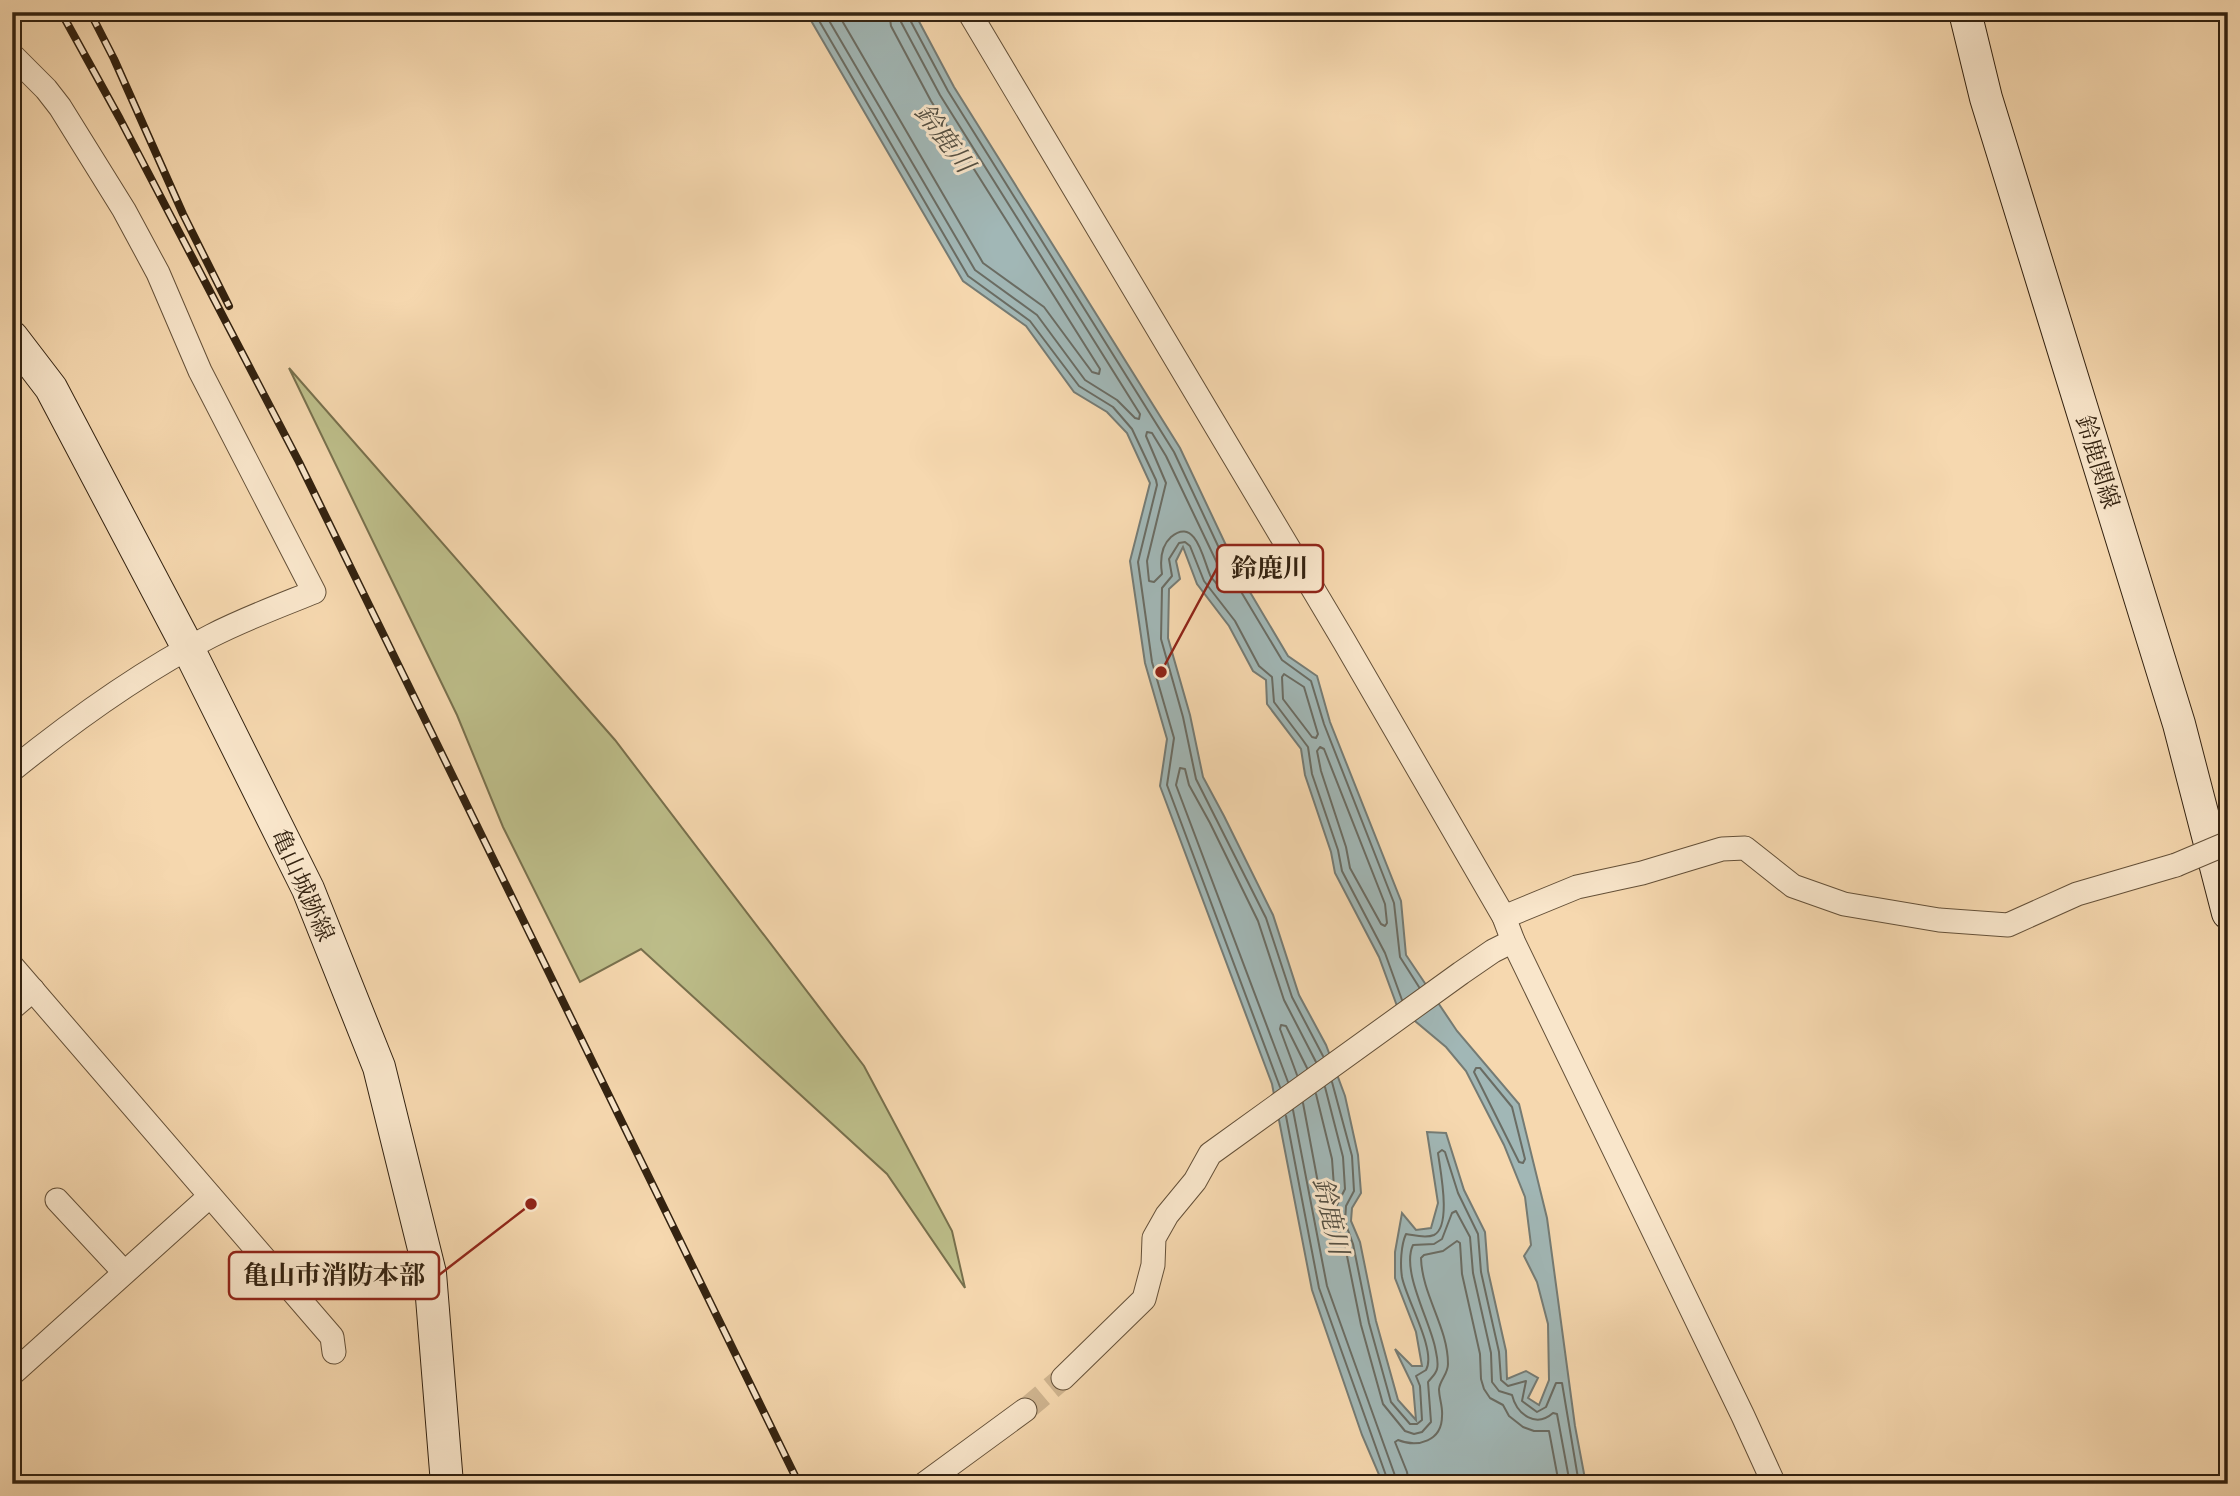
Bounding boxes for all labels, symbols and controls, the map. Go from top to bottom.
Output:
water label: 鈴鹿川 [908,97,984,182]
street label: 鈴鹿関線 [2070,411,2127,512]
callout: 鈴鹿川 [1217,545,1323,592]
text: 鈴鹿川 [1231,551,1309,585]
street label: 亀山城跡線 [265,824,342,946]
water label: 鈴鹿川 [1306,1174,1357,1261]
callout: 亀山市消防本部 [229,1252,439,1299]
text: 亀山市消防本部 [243,1258,425,1292]

